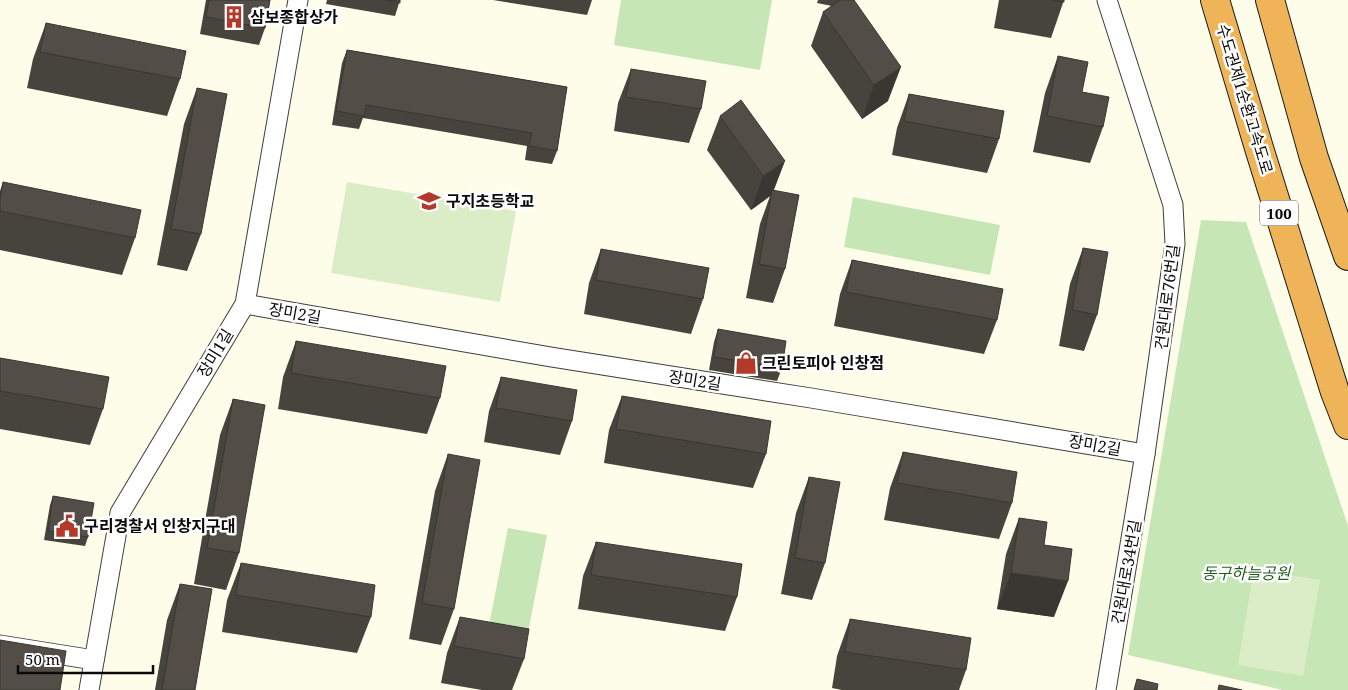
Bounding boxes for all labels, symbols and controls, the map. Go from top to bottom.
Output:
building icon: 삼보종합상가 [221,4,247,30]
place label: 삼보종합상가 [250,6,339,28]
street label: 수도권제1순환고속도로 [1212,21,1278,177]
school or university icon: 구지초등학교 [416,188,442,214]
place label: 구지초등학교 [446,190,535,212]
road number: 100 [1260,200,1298,226]
street label: 건원대로76번길 [1150,243,1184,351]
street label: 장미2길 [267,298,323,328]
street label: 장미1길 [192,325,238,381]
shop icon: 크린토피아 인창점 [733,350,759,376]
place label: 크린토피아 인창점 [762,352,884,374]
street label: 장미2길 [667,365,723,395]
street label: 장미2길 [1067,430,1123,460]
public building icon: 구리경찰서 인창지구대 [54,513,80,539]
place label: 구리경찰서 인창지구대 [84,515,235,537]
street label: 건원대로34번길 [1106,518,1146,626]
park label: 동구하늘공원 [1202,562,1291,584]
scale bar [18,642,152,674]
text: 50 m [25,649,60,669]

